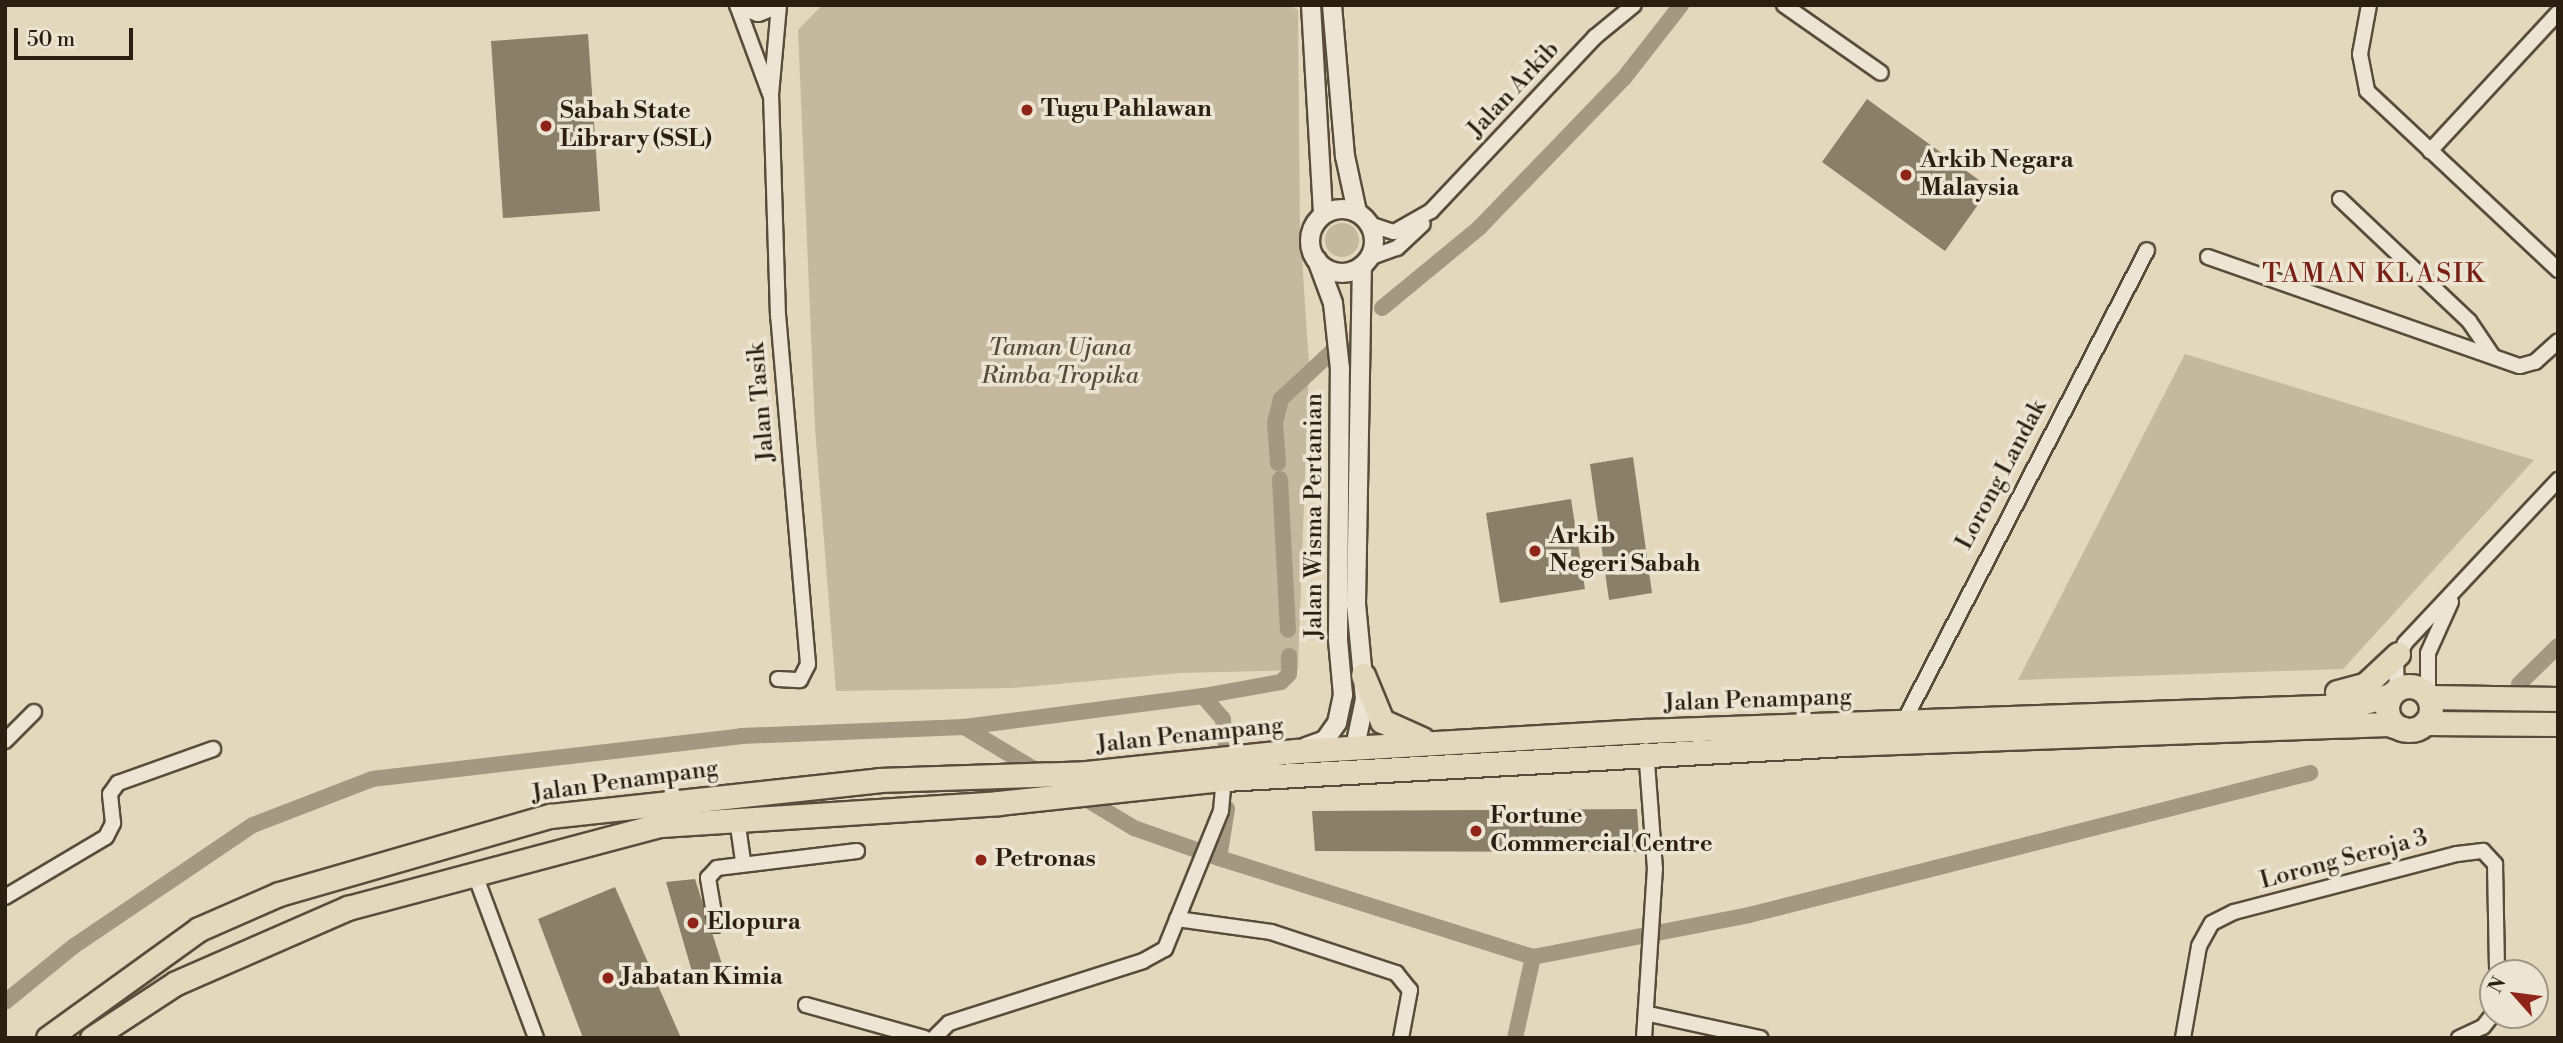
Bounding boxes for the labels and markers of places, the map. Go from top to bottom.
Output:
place label: Tugu Pahlawan [1041,96,1212,124]
place label: Sabah State Library (SSL) [560,98,712,154]
marker: Tugu Pahlawan [1019,102,1035,118]
marker: Sabah State Library (SSL) [538,118,554,134]
place label: Arkib Negara Malaysia [1920,147,2073,203]
marker: Arkib Negara Malaysia [1898,167,1914,183]
place label: Arkib Negeri Sabah [1549,523,1700,579]
marker: Arkib Negeri Sabah [1527,543,1543,559]
place label: Fortune Commercial Centre [1490,803,1713,859]
marker: Fortune Commercial Centre [1468,823,1484,839]
place label: Petronas [995,846,1096,874]
marker: Petronas [973,852,989,868]
place label: Elopura [707,909,801,937]
marker: Elopura [685,915,701,931]
place label: Jabatan Kimia [622,964,783,992]
marker: Jabatan Kimia [600,970,616,986]

